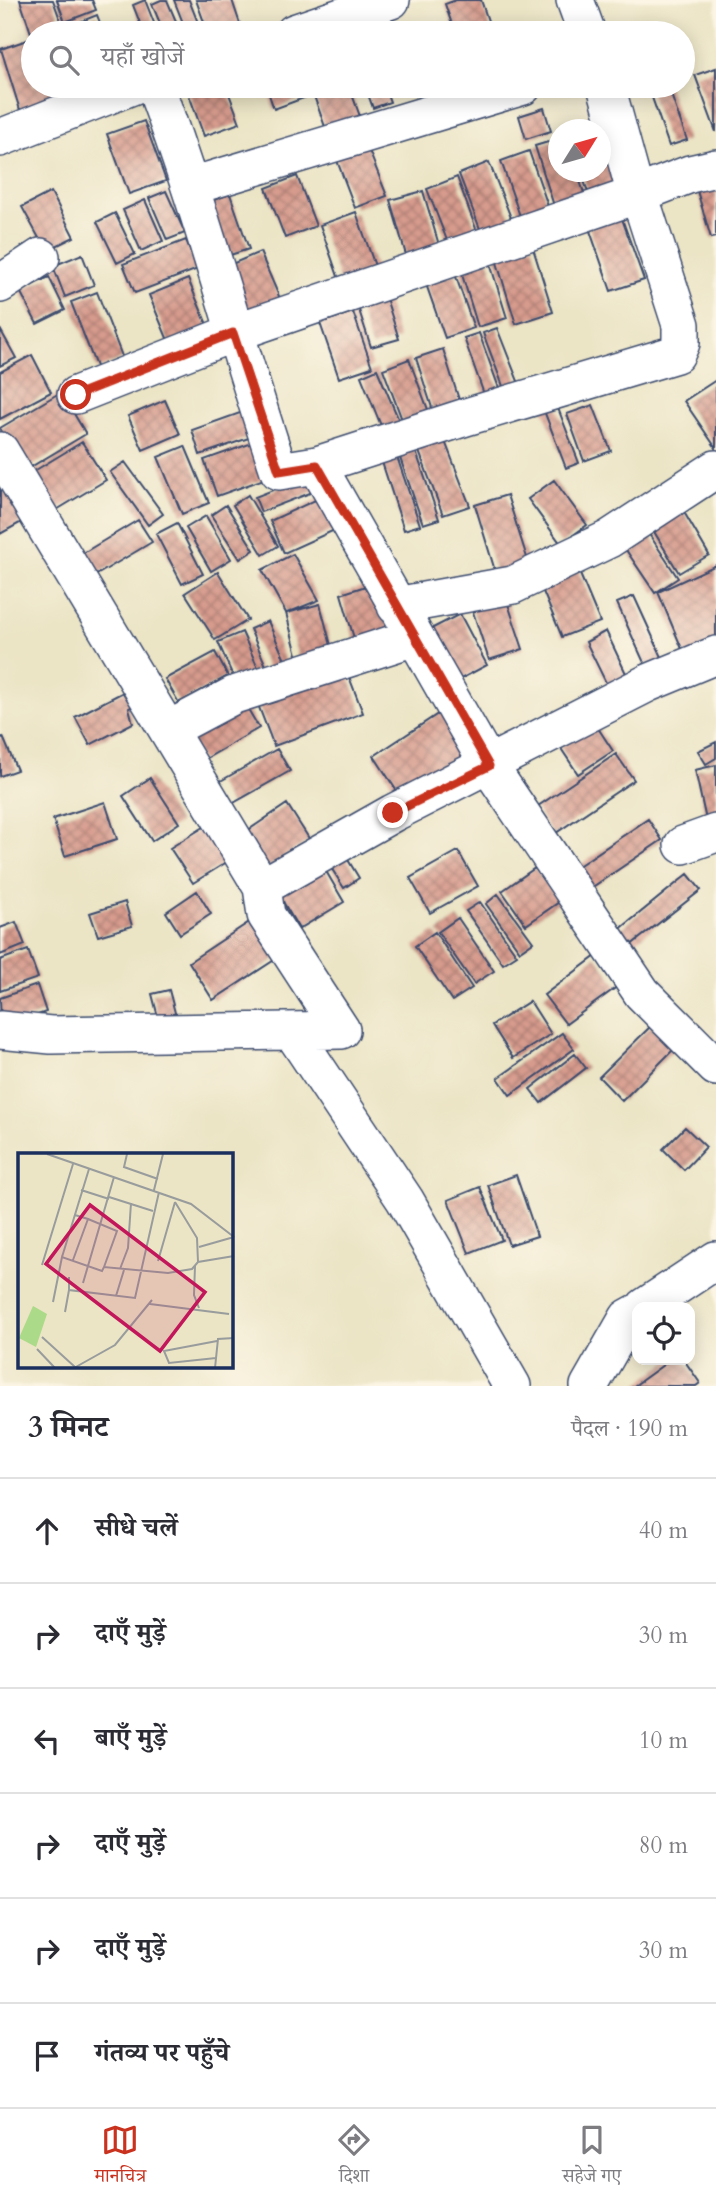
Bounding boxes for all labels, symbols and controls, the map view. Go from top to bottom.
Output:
search box [21,21,695,98]
text: यहाँ खोजें [101,39,184,74]
icon: search [45,41,83,79]
north arrow [548,119,611,182]
route start [60,379,91,410]
route end [377,797,408,828]
inset map [18,1153,233,1368]
map controls [632,1302,695,1365]
button: locate [632,1302,695,1365]
text: 3 मिनट [28,1407,108,1448]
text: पैदल · 190 m [571,1413,688,1444]
text: सीधे चलें [95,1510,177,1545]
icon: ahead [28,1512,66,1550]
text: 40 m [639,1515,688,1546]
text: दाएँ मुड़ें [95,1615,166,1650]
icon: right [28,1617,66,1655]
text: 30 m [639,1620,688,1651]
text: बाएँ मुड़ें [95,1720,166,1755]
icon: left [28,1722,66,1760]
text: 10 m [639,1725,688,1756]
text: दाएँ मुड़ें [95,1825,166,1860]
icon: right [28,1827,66,1865]
text: 80 m [639,1830,688,1861]
text: दाएँ मुड़ें [95,1930,166,1965]
icon: right [28,1932,66,1970]
text: 30 m [639,1935,688,1966]
text: गंतव्य पर पहुँचे [95,2035,229,2070]
icon: arrive [28,2037,66,2075]
tab: मानचित्र [95,2121,146,2194]
tab: दिशा [335,2121,373,2194]
tab: सहेजे गए [562,2121,621,2194]

